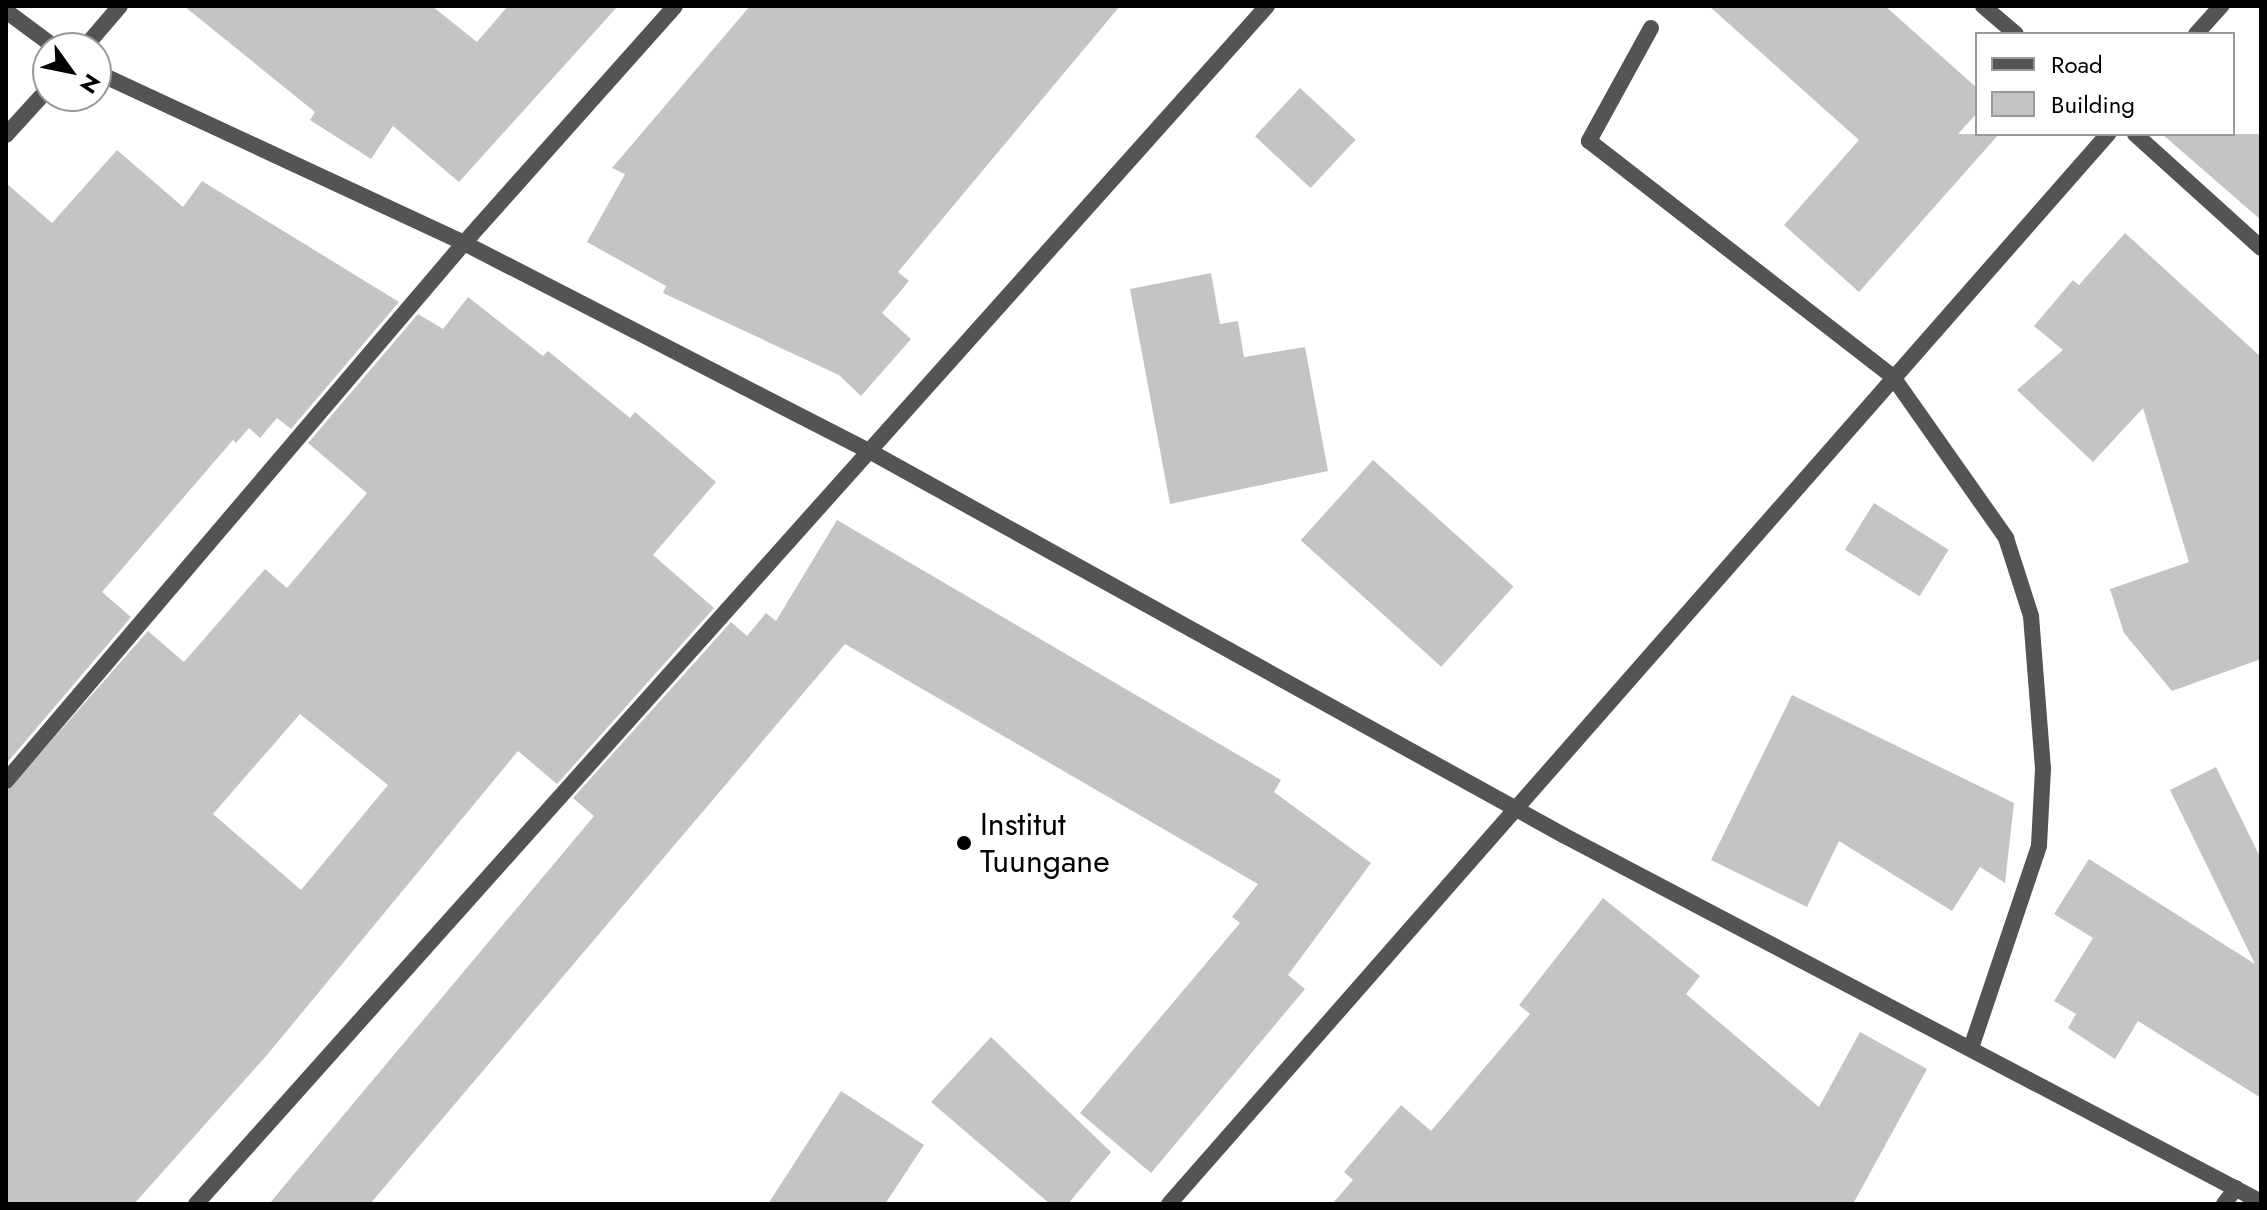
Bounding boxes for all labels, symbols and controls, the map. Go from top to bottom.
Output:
north arrow [32,32,112,112]
legend [1975,32,2235,136]
text: Road [2051,47,2103,82]
text: N [72,68,109,100]
text: Building [2051,87,2135,122]
place label: Institut Tuungane [980,806,1110,881]
marker: Institut Tuungane [955,834,973,852]

